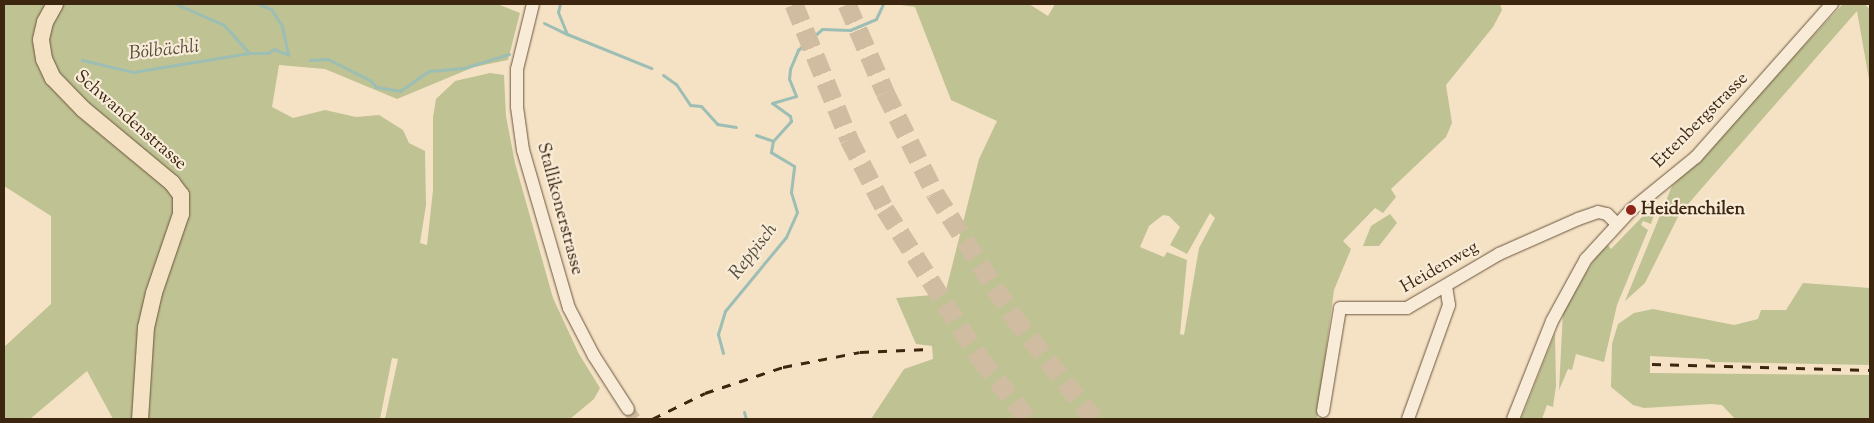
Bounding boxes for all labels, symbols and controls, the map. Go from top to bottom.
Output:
water label: Bölbächli [128,36,200,66]
street label: Schwandenstrasse [70,67,190,175]
street label: Ettenbergstrasse [1649,69,1753,173]
street label: Stallikonerstrasse [531,140,587,278]
place label: Heidenchilen [1641,199,1745,221]
marker: Heidenchilen [1625,204,1637,216]
water label: Reppisch [725,219,783,285]
street label: Heidenweg [1397,237,1483,299]

